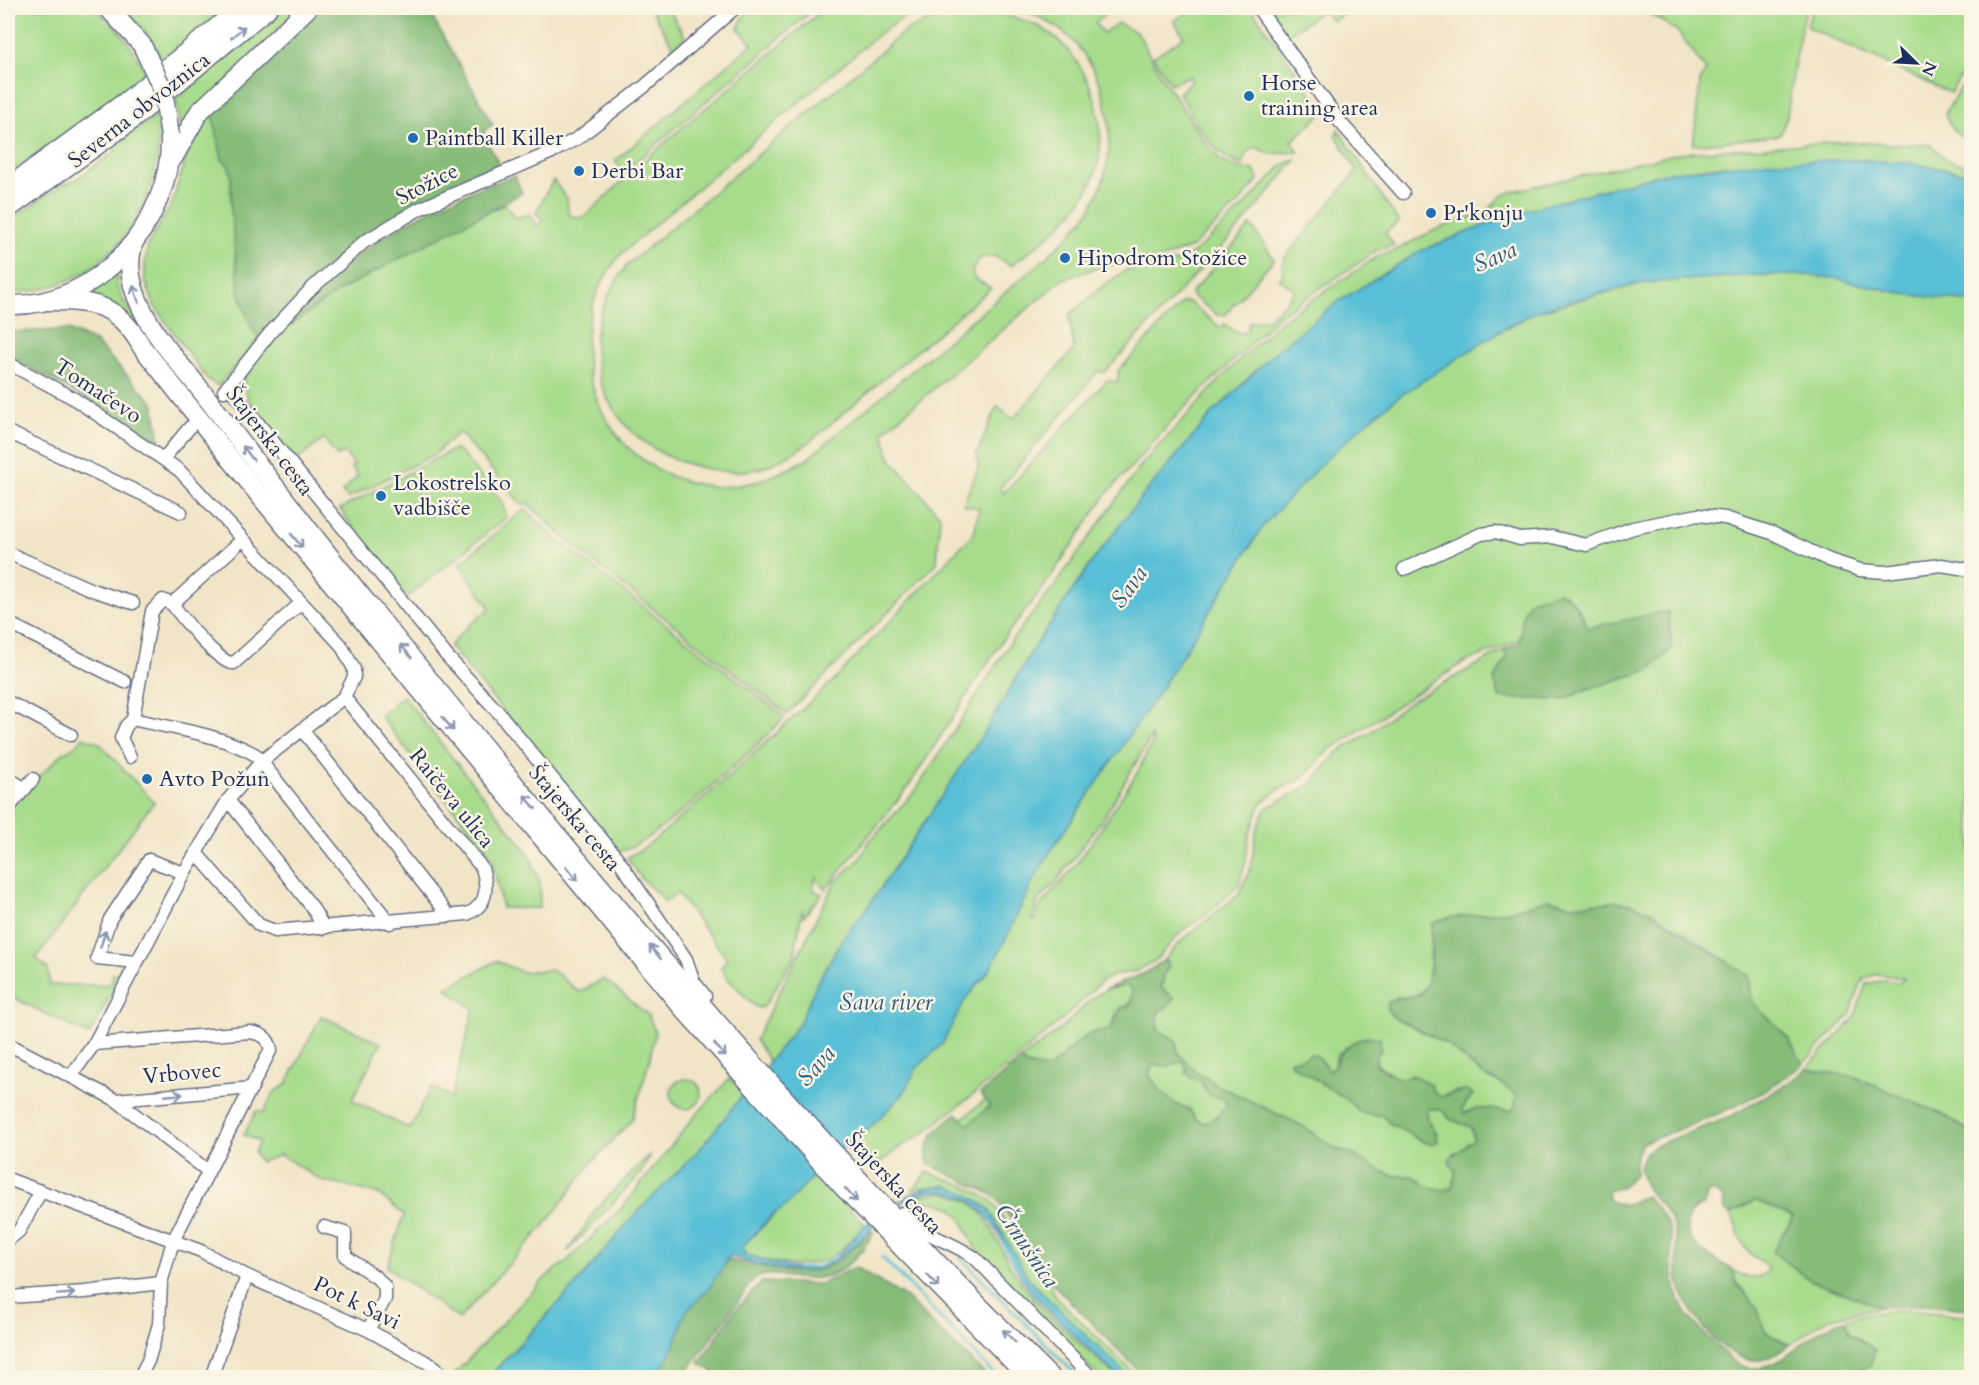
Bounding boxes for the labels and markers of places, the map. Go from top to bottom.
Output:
place label: Horse training area [1261,68,1379,123]
marker: Horse training area [1242,89,1256,103]
place label: Paintball Killer [425,123,564,153]
marker: Paintball Killer [406,131,420,145]
place label: Derbi Bar [591,156,684,186]
marker: Derbi Bar [572,164,586,178]
place label: Pr'konju [1443,198,1523,228]
marker: Pr'konju [1424,206,1438,220]
place label: Hipodrom Stožice [1077,243,1247,273]
marker: Hipodrom Stožice [1058,251,1072,265]
place label: Lokostrelsko vadbišče [393,468,511,523]
marker: Lokostrelsko vadbišče [374,489,388,503]
place label: Avto Požun [159,764,270,794]
marker: Avto Požun [140,772,154,786]

